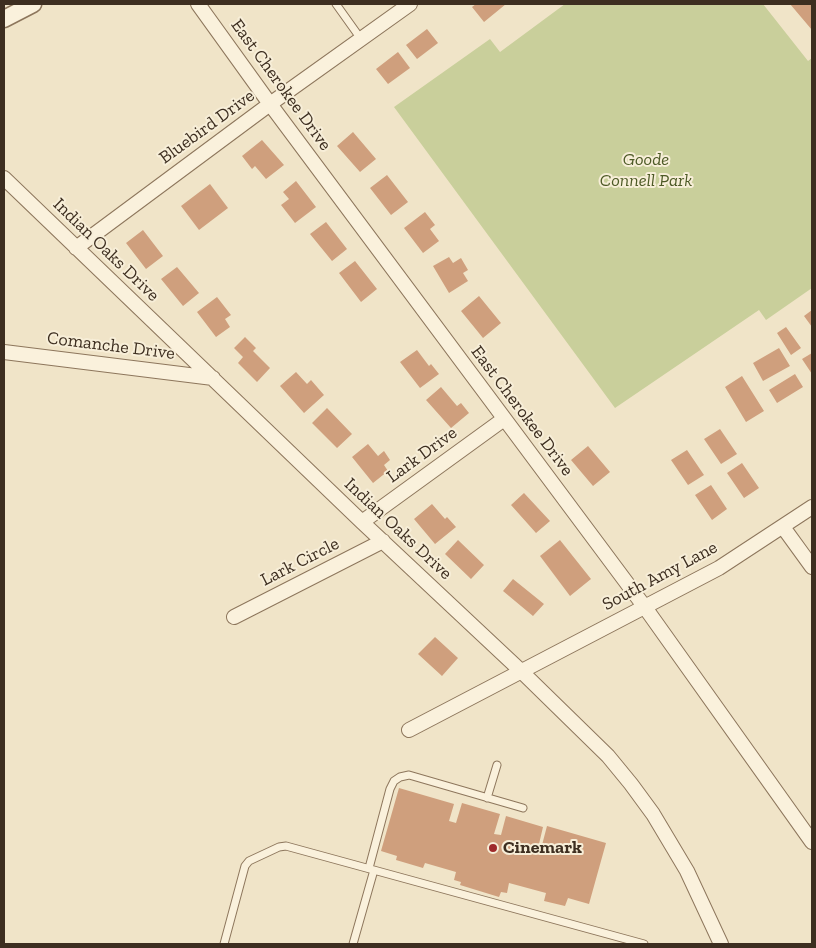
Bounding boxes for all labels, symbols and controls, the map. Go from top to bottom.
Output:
street label: East Cherokee Drive [226,15,336,155]
street label: Bluebird Drive [155,85,259,169]
park label: Goode Connell Park [600,149,692,192]
street label: Indian Oaks Drive [48,194,164,306]
street label: Comanche Drive [46,327,176,365]
street label: East Cherokee Drive [466,342,578,480]
street label: Lark Drive [383,422,461,488]
street label: Indian Oaks Drive [340,474,456,584]
street label: Lark Circle [257,533,343,591]
street label: South Amy Lane [599,537,721,615]
place label: Cinemark [503,837,582,859]
marker: Cinemark [487,842,499,854]

